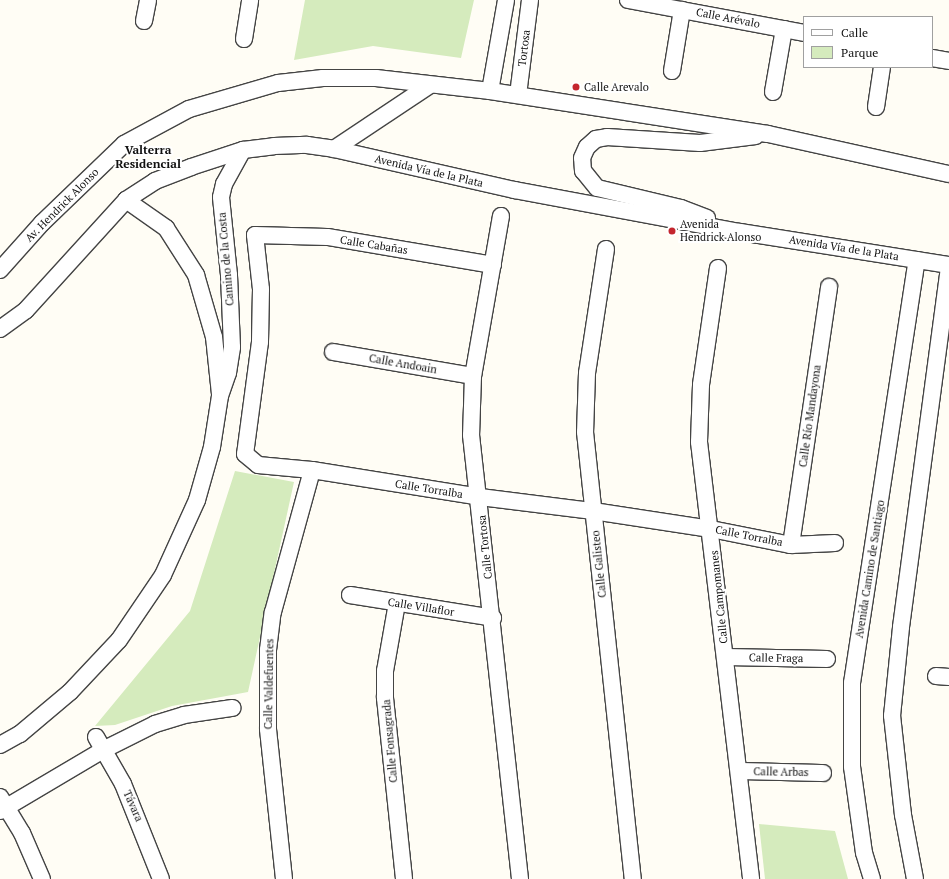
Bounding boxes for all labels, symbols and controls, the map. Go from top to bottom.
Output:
street label: Calle Arévalo [695,5,761,31]
legend [803,16,933,68]
text: Calle [841,25,868,40]
street label: Tortosa [515,29,533,67]
text: Parque [841,45,878,60]
place label: Calle Arevalo [584,80,649,94]
marker: Calle Arevalo [571,82,581,92]
district label: Valterra Residencial [115,143,181,171]
street label: Avenida Vía de la Plata [373,152,485,190]
street label: Av. Hendrick Alonso [22,165,102,245]
street label: Camino de la Costa [215,212,237,306]
place label: Avenida Hendrick Alonso [680,218,761,244]
marker: Avenida Hendrick Alonso [667,226,677,236]
street label: Calle Cabañas [339,233,409,257]
street label: Avenida Vía de la Plata [788,233,900,263]
street label: Calle Andoain [368,352,438,376]
street label: Calle Río Mandayona [796,364,824,468]
street label: Calle Torralba [394,477,464,501]
street label: Avenida Camino de Santiago [853,499,887,639]
street label: Calle Tortosa [475,514,495,580]
street label: Calle Torralba [714,523,784,549]
street label: Calle Galisteo [589,530,609,598]
street label: Calle Campomanes [708,550,730,644]
street label: Calle Villaflor [387,595,455,619]
street label: Calle Valdefuentes [262,638,276,730]
street label: Calle Fraga [749,651,803,665]
street label: Calle Fonsagrada [380,699,400,783]
street label: Calle Arbas [753,765,809,779]
street label: Távara [120,788,146,824]

